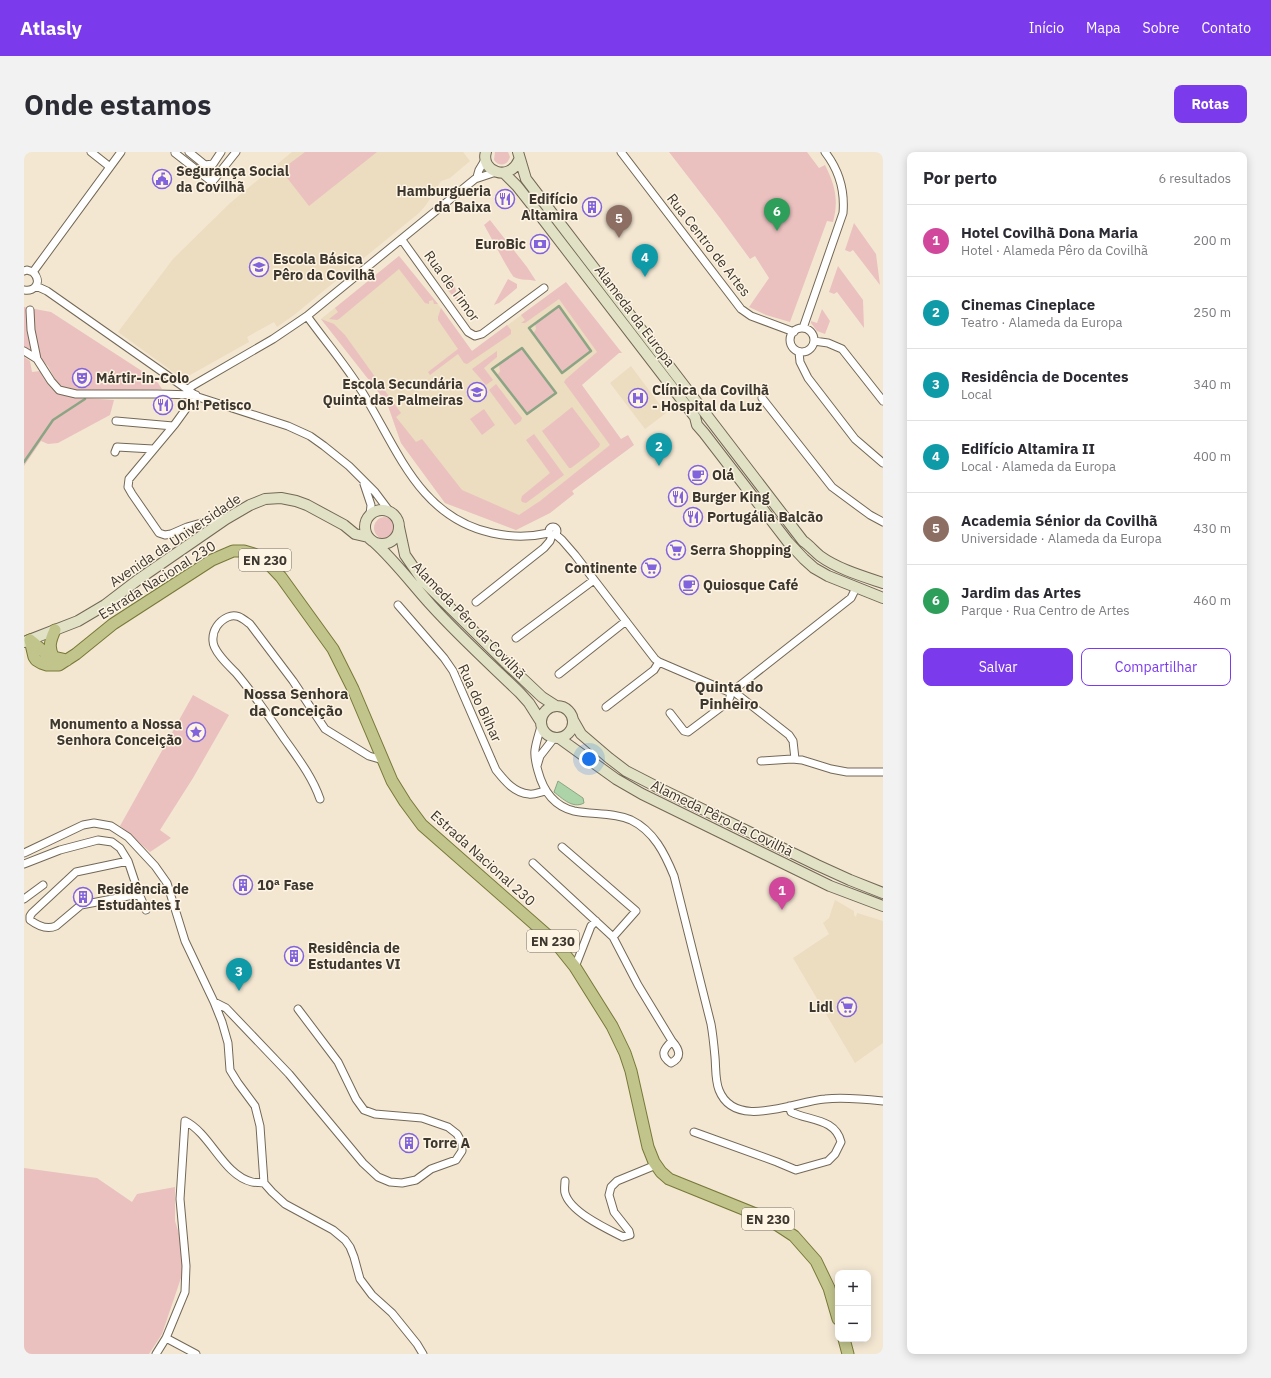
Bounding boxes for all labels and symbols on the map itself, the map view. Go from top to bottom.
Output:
place label: Segurança Social da Covilhã [176,162,289,196]
public building icon: Segurança Social da Covilhã [151,168,173,190]
place label: Hamburgueria da Baixa [397,182,491,216]
restaurant icon: Hamburgueria da Baixa [494,188,516,210]
place label: Edifício Altamira [521,190,578,224]
street label: Rua Centro de Artes [663,190,755,300]
building icon: Edifício Altamira [581,196,603,218]
pin: 6 [764,198,790,231]
pin: 5 [606,205,632,238]
bank icon: EuroBic [529,233,551,255]
place label: EuroBic [475,235,526,253]
pin: 4 [632,244,658,277]
street label: Rua de Timor [420,247,484,325]
place label: Escola Básica Pêro da Covilhã [273,250,375,284]
school or university icon: Escola Básica Pêro da Covilhã [248,256,270,278]
street label: Alameda da Europa [591,262,679,371]
theatre icon: Mártir-in-Colo [71,367,93,389]
place label: Mártir-in-Colo [96,369,189,387]
place label: Escola Secundária Quinta das Palmeiras [323,375,463,409]
school or university icon: Escola Secundária Quinta das Palmeiras [466,381,488,403]
place label: Clínica da Covilhã - Hospital da Luz [652,381,769,415]
hospital icon: Clínica da Covilhã - Hospital da Luz [627,387,649,409]
restaurant icon: Oh! Petisco [152,394,174,416]
place label: Oh! Petisco [177,396,251,414]
pin: 2 [646,433,672,466]
cafe icon: Olá [687,464,709,486]
place label: Olá [712,466,734,484]
restaurant icon: Burger King [667,486,689,508]
place label: Burger King [692,488,770,506]
street label: Avenida da Universidade [106,489,244,591]
restaurant icon: Portugália Balcão [682,506,704,528]
place label: Portugália Balcão [707,508,823,526]
street label: Estrada Nacional 230 [95,537,219,623]
supermarket icon: Serra Shopping [665,539,687,561]
place label: Serra Shopping [690,541,791,559]
road number: EN 230 [239,549,291,571]
supermarket icon: Continente [640,557,662,579]
street label: Alameda Pêro da Covilhã [408,558,530,683]
place label: Continente [565,559,637,577]
cafe icon: Quiosque Café [678,574,700,596]
place label: Quiosque Café [703,576,798,594]
street label: Rua do Bilhar [454,661,506,745]
district label: Quinta do Pinheiro [695,677,763,713]
district label: Nossa Senhora da Conceição [244,684,349,720]
place label: Monumento a Nossa Senhora Conceição [49,715,182,749]
place icon: Monumento a Nossa Senhora Conceição [185,721,207,743]
your location [579,749,599,769]
street label: Alameda Pêro da Covilhã [648,776,797,861]
street label: Estrada Nacional 230 [427,806,539,910]
building icon: 10ª Fase [232,874,254,896]
place label: 10ª Fase [257,876,314,894]
pin: 1 [769,877,795,910]
place label: Residência de Estudantes I [97,880,189,914]
building icon: Residência de Estudantes I [72,886,94,908]
road number: EN 230 [527,930,579,952]
place label: Residência de Estudantes VI [308,939,401,973]
building icon: Residência de Estudantes VI [283,945,305,967]
pin: 3 [226,958,252,991]
supermarket icon: Lidl [836,996,858,1018]
place label: Lidl [809,998,833,1016]
building icon: Torre A [398,1132,420,1154]
place label: Torre A [423,1134,471,1152]
road number: EN 230 [742,1208,794,1230]

